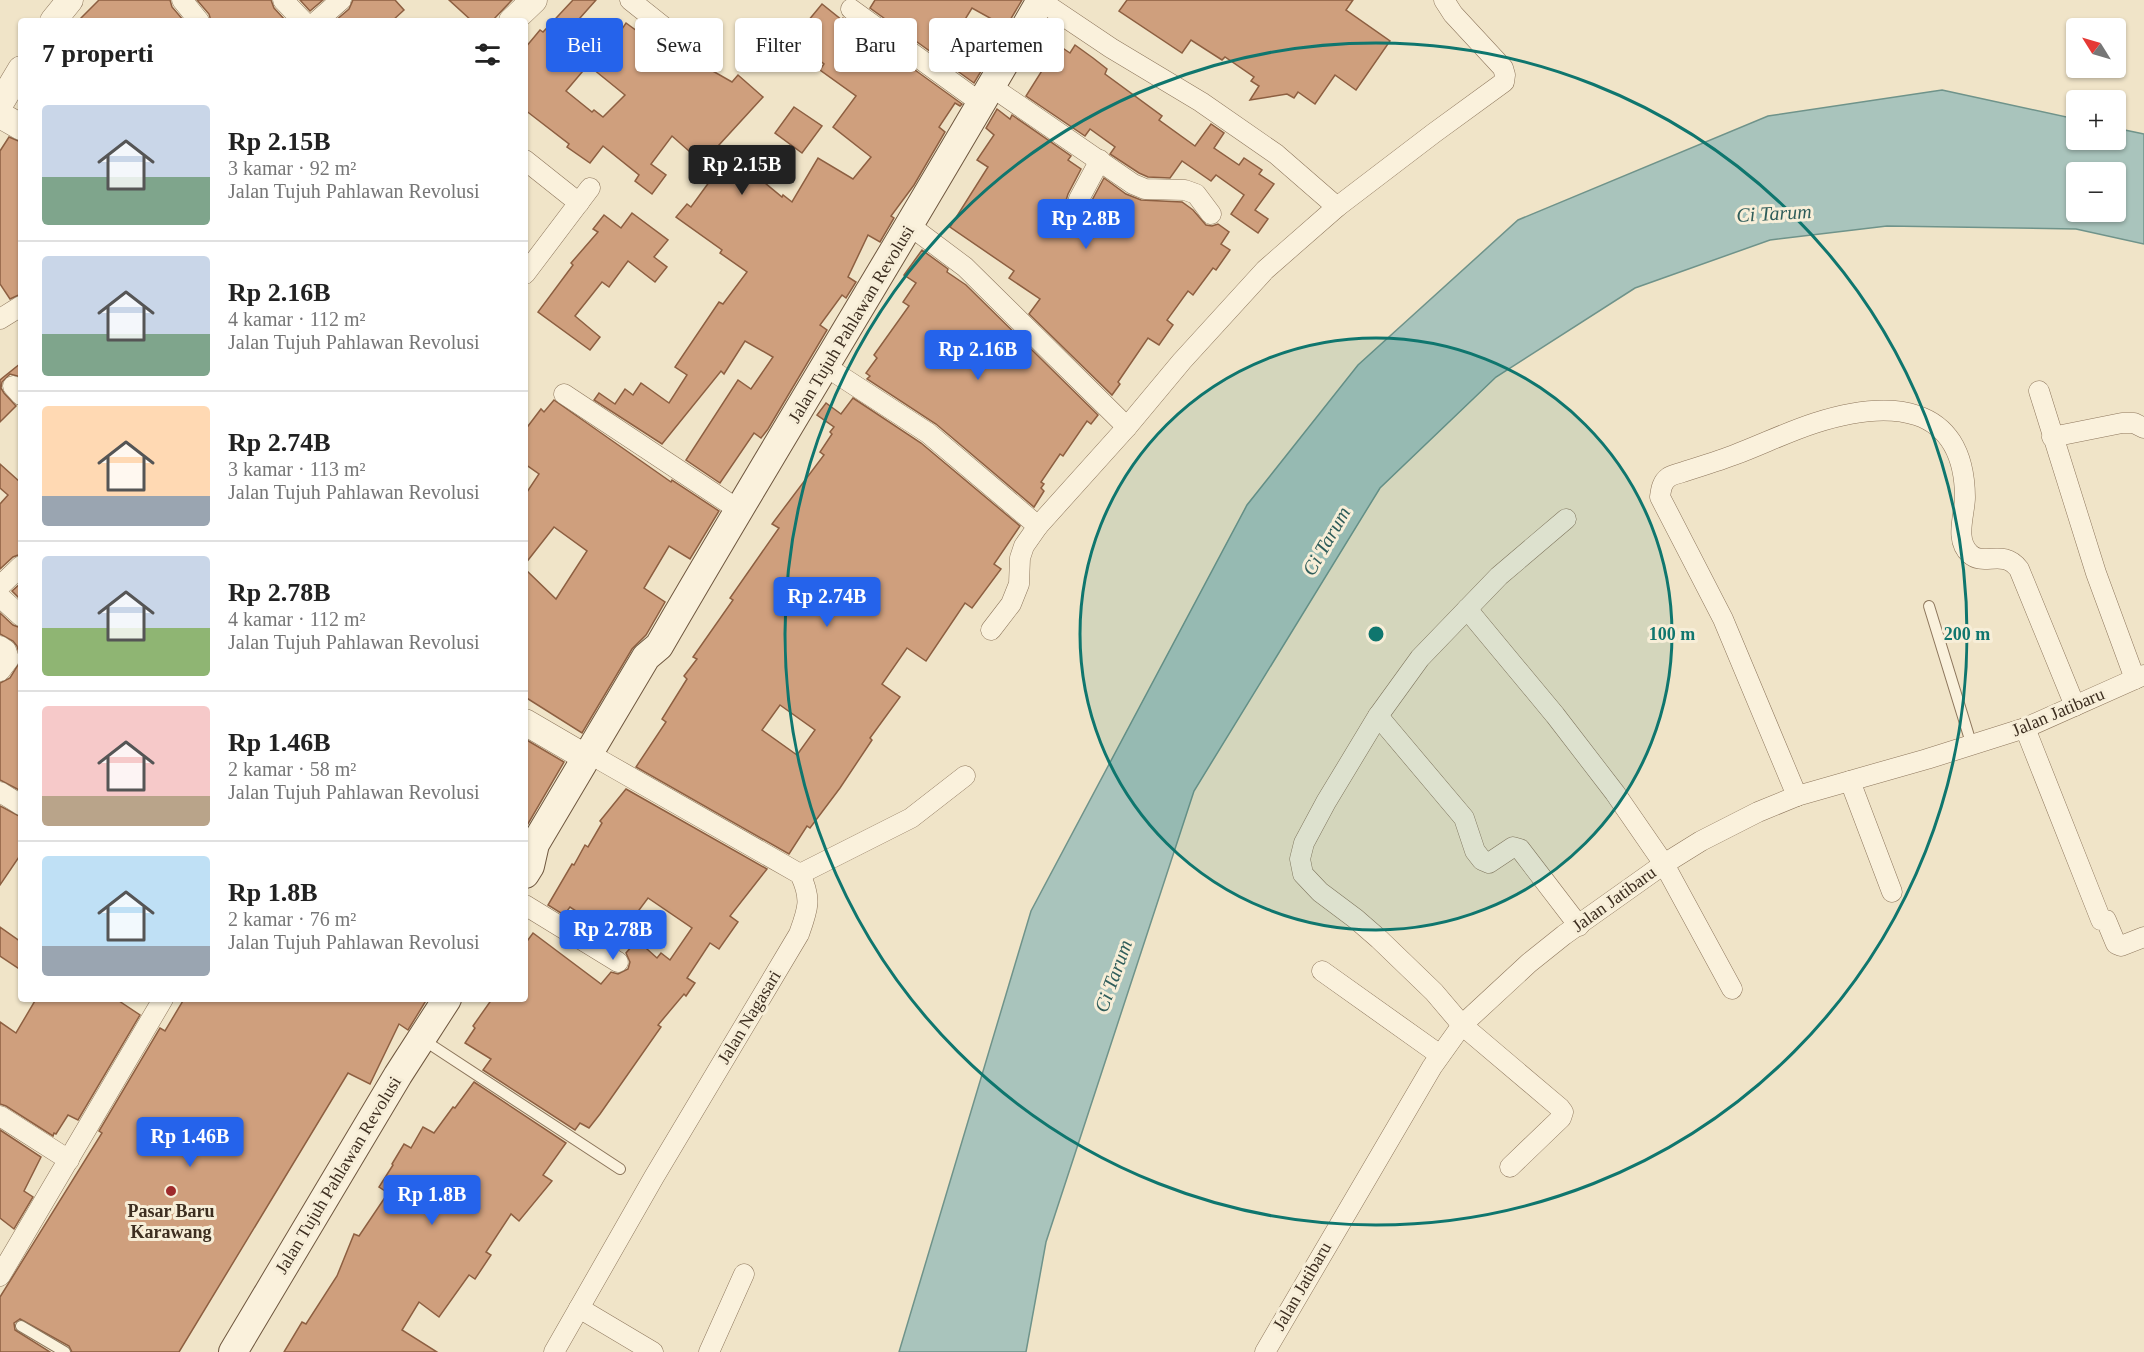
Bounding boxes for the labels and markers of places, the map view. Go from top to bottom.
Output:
pin: Rp 2.15B [680,145,804,196]
pin: Rp 2.8B [1031,199,1141,250]
pin: Rp 2.16B [916,330,1040,381]
pin: Rp 2.74B [765,577,889,628]
centre of rings [1366,624,1386,644]
pin: Rp 2.78B [551,910,675,961]
pin: Rp 1.46B [128,1117,252,1168]
pin: Rp 1.8B [377,1175,487,1226]
marker: Pasar Baru Karawang [164,1184,178,1198]
place label: Pasar Baru Karawang [127,1201,215,1242]

